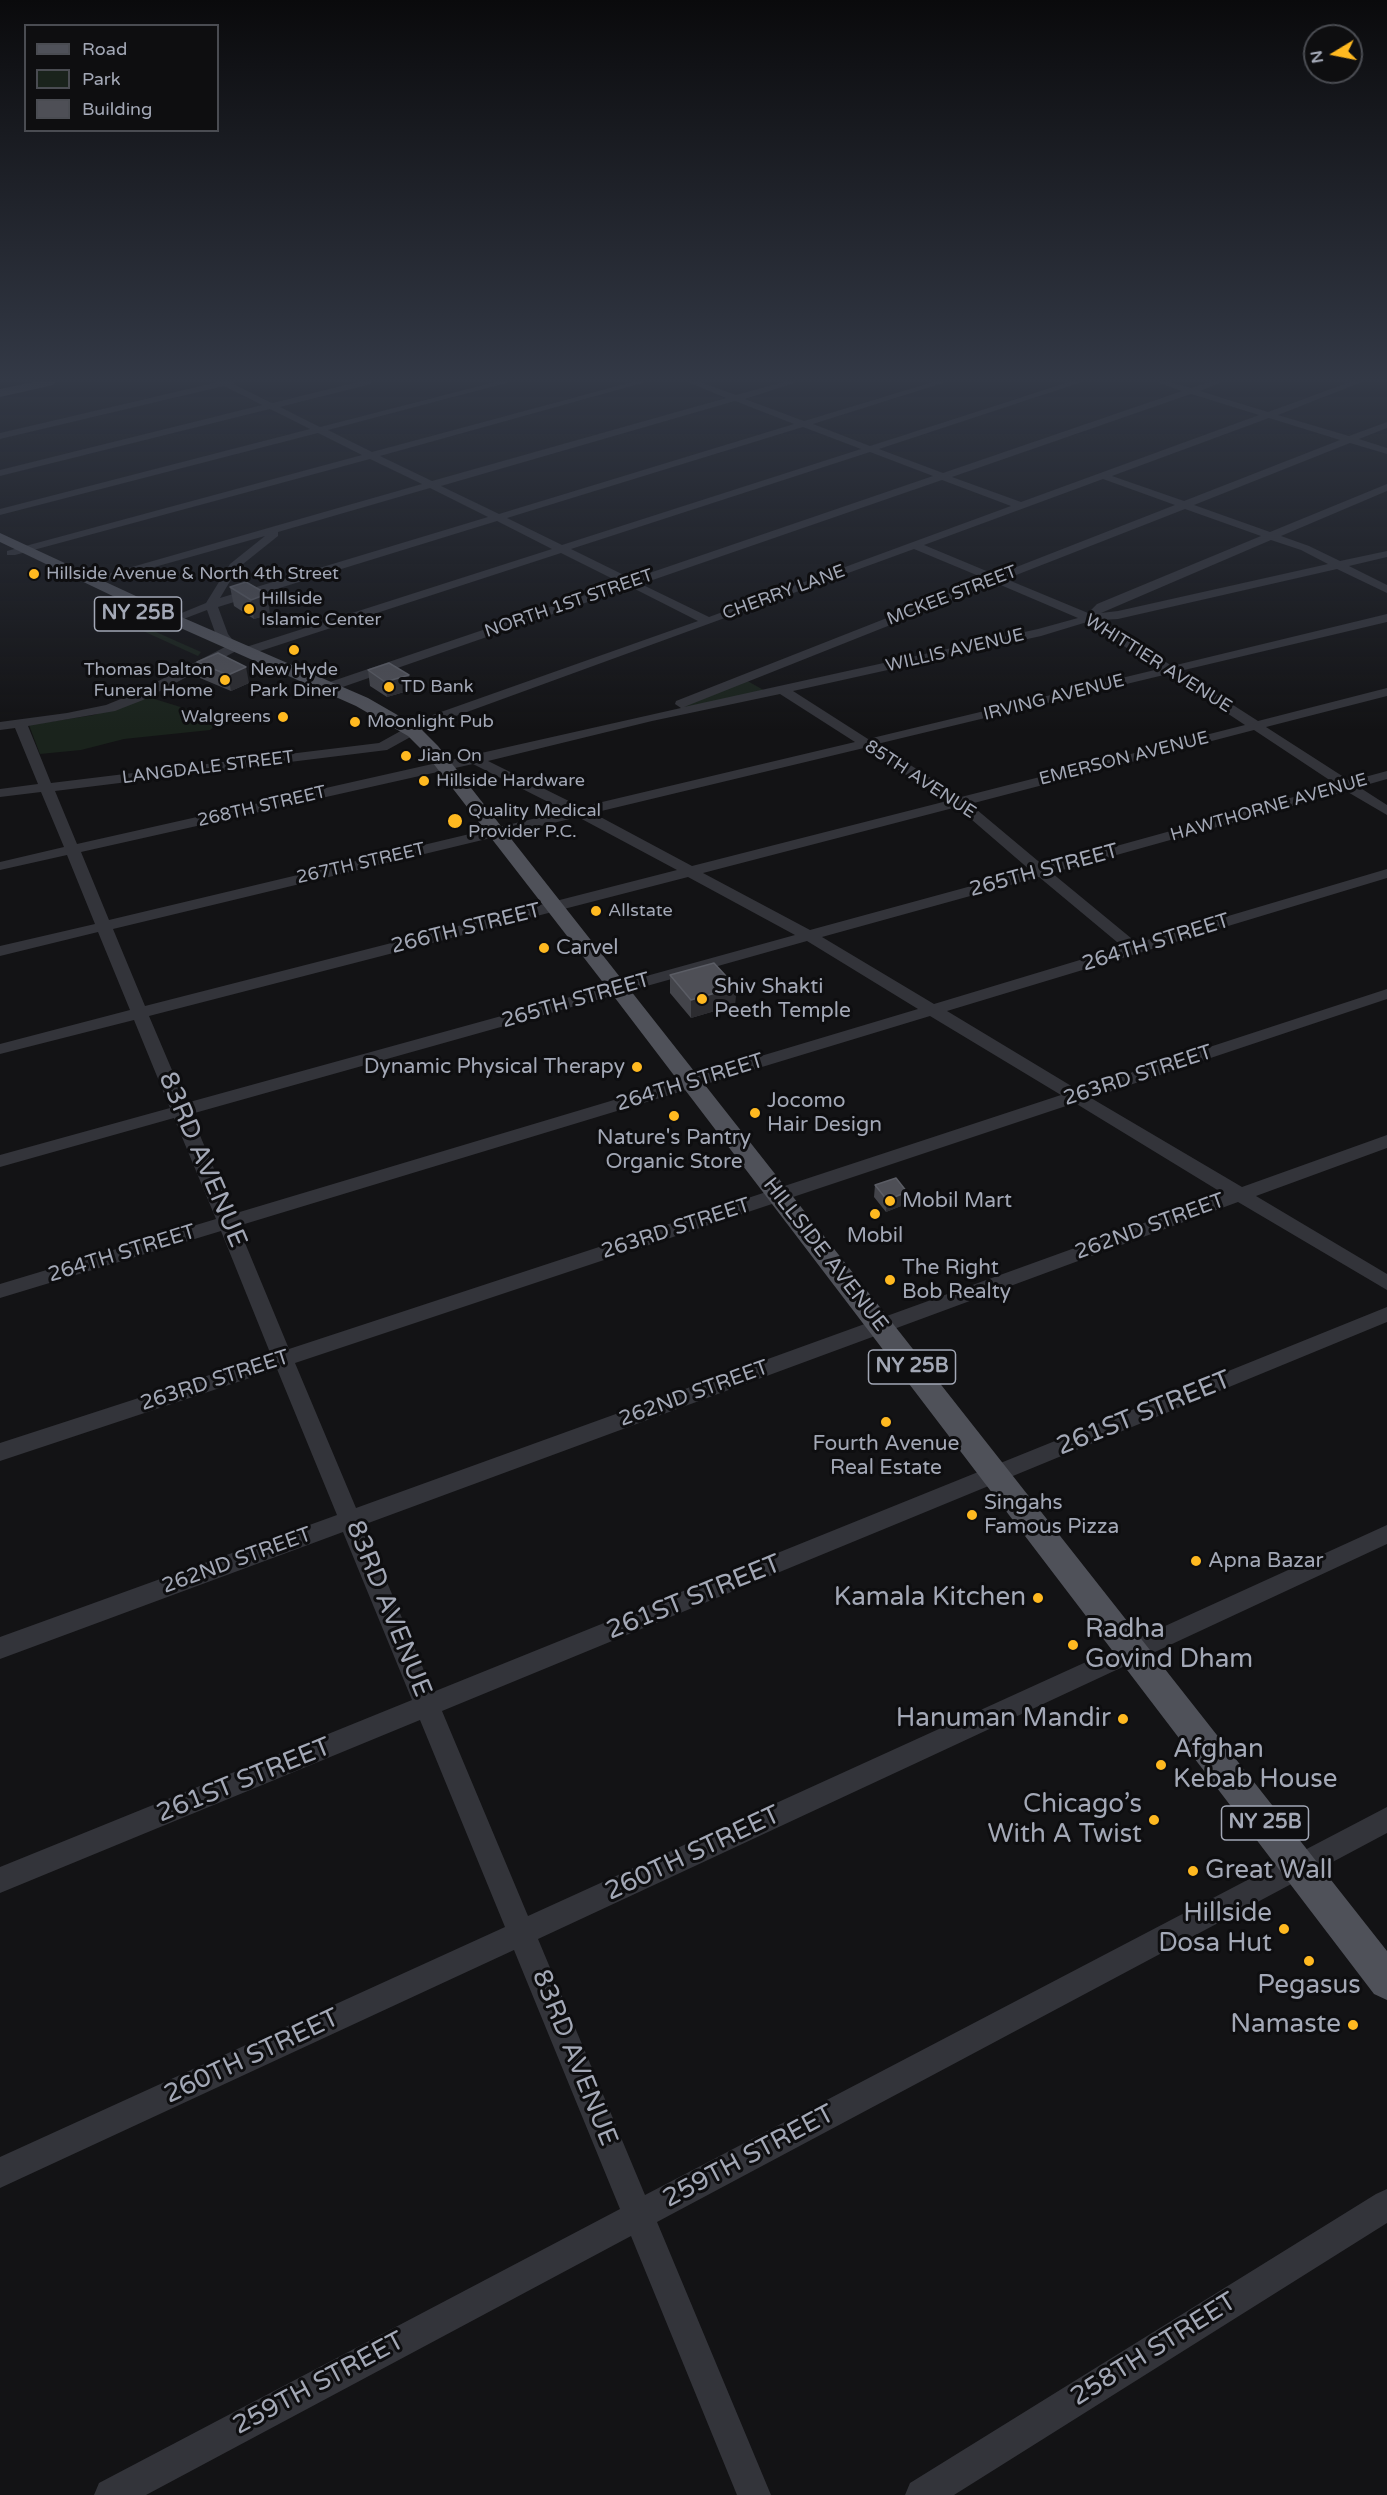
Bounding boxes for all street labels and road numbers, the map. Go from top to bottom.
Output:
street label: CHERRY LANE [720,561,848,625]
street label: MCKEE STREET [884,561,1020,631]
street label: NORTH 1ST STREET [482,565,656,643]
road number: NY 25B [94,597,182,631]
street label: WHITTIER AVENUE [1081,610,1235,718]
street label: WILLIS AVENUE [884,625,1026,677]
street label: IRVING AVENUE [981,670,1127,726]
street label: EMERSON AVENUE [1037,727,1211,791]
street label: 85TH AVENUE [860,736,980,824]
street label: LANGDALE STREET [121,747,295,789]
street label: HAWTHORNE AVENUE [1168,770,1370,846]
street label: 268TH STREET [196,782,328,832]
street label: 267TH STREET [295,839,427,889]
street label: 265TH STREET [967,839,1121,903]
street label: 266TH STREET [389,898,543,960]
street label: 264TH STREET [1079,909,1233,977]
street label: 265TH STREET [499,968,653,1034]
street label: 263RD STREET [1060,1040,1216,1112]
street label: 264TH STREET [613,1049,767,1117]
street label: 83RD AVENUE [151,1068,253,1252]
street label: HILLSIDE AVENUE [757,1173,893,1337]
street label: 262ND STREET [1072,1188,1228,1266]
street label: 263RD STREET [598,1193,754,1265]
street label: 264TH STREET [45,1220,199,1288]
street label: 263RD STREET [137,1345,293,1417]
road number: NY 25B [868,1350,956,1384]
street label: 262ND STREET [616,1355,772,1433]
street label: 261ST STREET [1052,1365,1236,1463]
street label: 83RD AVENUE [338,1516,438,1702]
street label: 262ND STREET [159,1522,315,1600]
street label: 261ST STREET [602,1549,786,1647]
street label: 261ST STREET [152,1732,336,1830]
street label: 260TH STREET [600,1800,786,1908]
road number: NY 25B [1222,1806,1308,1840]
street label: 83RD AVENUE [524,1965,624,2151]
street label: 260TH STREET [159,2003,345,2111]
street label: 259TH STREET [658,2099,840,2215]
street label: 258TH STREET [1065,2287,1243,2413]
street label: 259TH STREET [228,2326,410,2442]

